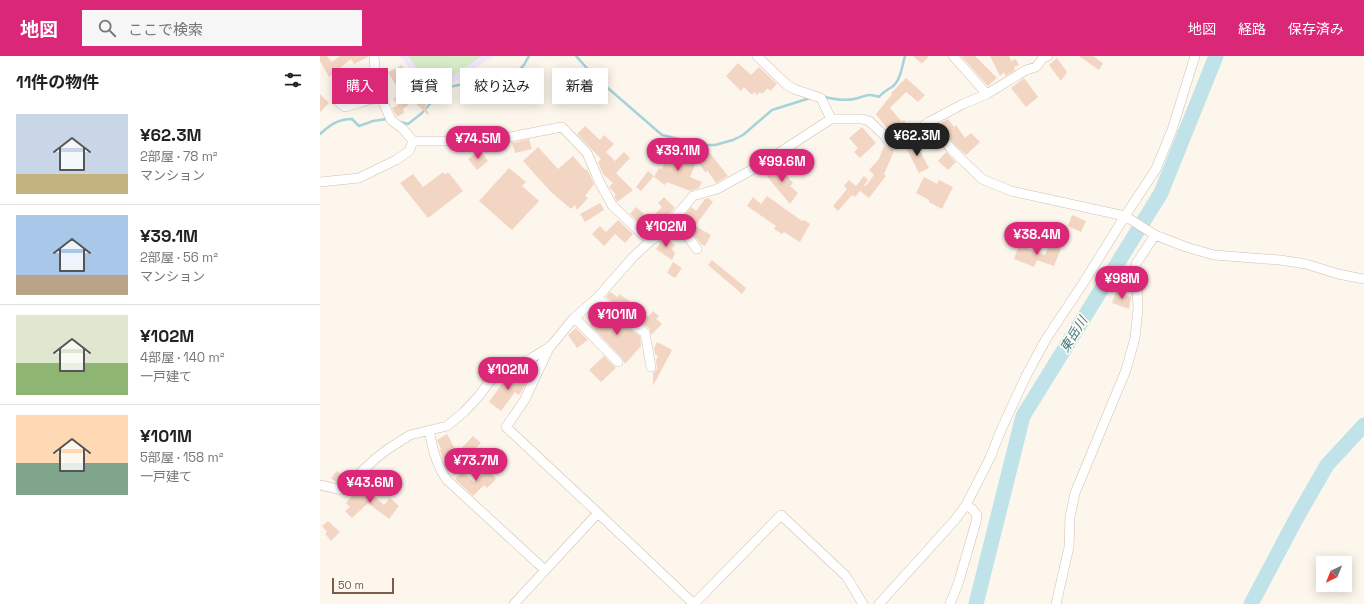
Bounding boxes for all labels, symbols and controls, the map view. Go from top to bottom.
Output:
search box [82,10,362,46]
text: 地図 [20,17,58,42]
icon: search [96,17,118,39]
text: ここで検索 [128,20,203,39]
text: 地図 [1188,20,1216,38]
text: 経路 [1238,20,1266,38]
text: 保存済み [1288,20,1344,38]
chip: 購入 [332,68,388,104]
chip: 賃貸 [396,68,452,104]
chip: 絞り込み [460,68,544,104]
chip: 新着 [552,68,608,104]
icon: filters [282,69,304,91]
text: 11件の物件 [16,71,99,93]
pin: ¥62.3M [884,123,950,157]
text: ¥62.3M [140,124,201,146]
pin: ¥74.5M [445,126,511,160]
text: ¥62.3M [893,127,941,144]
icon: home [48,130,96,178]
text: ¥74.5M [455,130,501,147]
pin: ¥39.1M [645,138,711,172]
text: ¥39.1M [656,142,700,159]
text: 2部屋 · 78 m² [140,148,218,165]
pin: ¥99.6M [749,149,815,183]
text: ¥99.6M [758,153,806,170]
text: マンション [140,167,205,184]
pin: ¥102M [638,214,694,248]
text: ¥102M [645,218,687,235]
pin: ¥38.4M [1004,222,1070,256]
text: ¥39.1M [140,225,198,247]
text: ¥38.4M [1013,226,1061,243]
icon: home [48,231,96,279]
text: 2部屋 · 56 m² [140,249,218,266]
pin: ¥98M [1098,266,1146,300]
text: マンション [140,268,205,285]
text: ¥98M [1104,270,1140,287]
pin: ¥101M [589,302,645,336]
text: ¥101M [597,306,637,323]
water label: 東岳川 [1056,312,1092,355]
text: ¥102M [140,325,194,347]
icon: home [48,331,96,379]
text: 4部屋 · 140 m² [140,349,224,366]
pin: ¥102M [480,357,536,391]
text: ¥102M [487,361,529,378]
text: 一戸建て [140,368,192,385]
text: ¥101M [140,425,192,447]
icon: home [48,431,96,479]
pin: ¥73.7M [443,448,509,482]
text: 5部屋 · 158 m² [140,449,224,466]
text: ¥73.7M [453,452,499,469]
text: 一戸建て [140,468,192,485]
pin: ¥43.6M [337,470,403,504]
text: ¥43.6M [346,474,394,491]
north arrow [1316,556,1352,592]
map controls [1316,556,1352,592]
scale bar [332,576,394,595]
text: 50 m [338,578,364,592]

